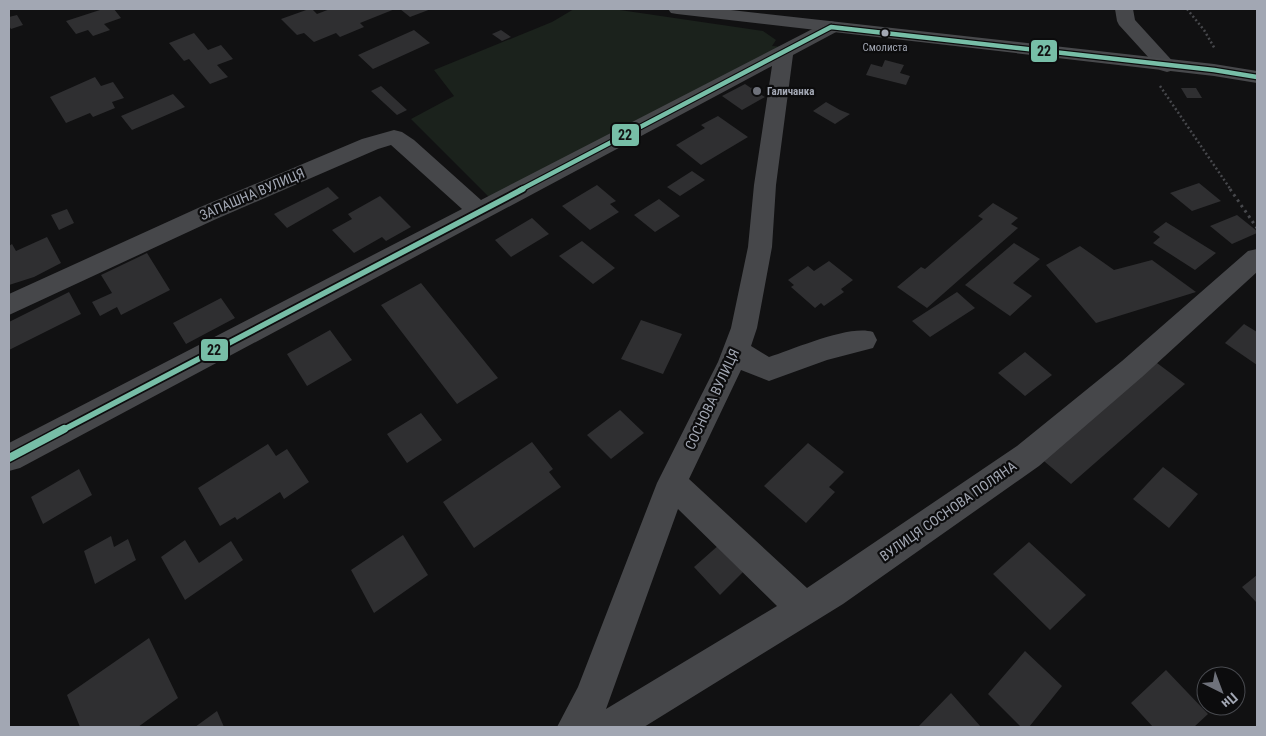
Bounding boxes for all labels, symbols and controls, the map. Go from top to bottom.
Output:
marker: Смолиста [880,28,890,38]
line badge: 22 [1030,39,1058,63]
place label: Смолиста [863,41,907,54]
text: 22 [1037,43,1051,59]
marker: Галичанка [751,85,763,97]
place label: Галичанка [767,85,815,98]
line badge: 22 [611,123,640,147]
text: 22 [618,127,632,143]
street label: ЗАПАШНА ВУЛИЦЯ [197,165,307,223]
line badge: 22 [200,338,229,362]
text: 22 [207,342,221,358]
street label: СОСНОВА ВУЛИЦЯ [682,346,742,452]
street label: ВУЛИЦЯ СОСНОВА ПОЛЯНА [877,458,1019,564]
north arrow [1196,666,1246,716]
text: Пн [1219,689,1241,712]

